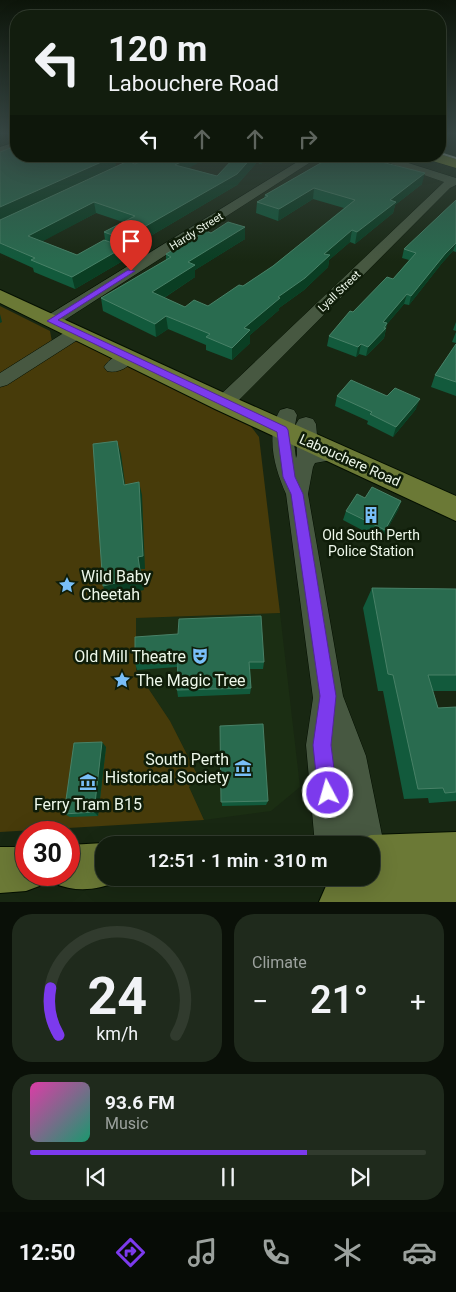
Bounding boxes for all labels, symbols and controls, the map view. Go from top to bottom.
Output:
text: 120 m [108,29,207,70]
icon: left [25,30,90,95]
text: Labouchere Road [108,71,279,96]
icon: left [135,125,163,153]
icon: ahead [188,125,216,153]
icon: ahead [241,125,269,153]
icon: right [294,125,322,153]
street label: Hardy Street [167,210,226,253]
pin [110,220,152,271]
icon: arrive [117,227,145,255]
street label: Lyall Street [316,268,363,315]
street label: Labouchere Road [297,431,403,489]
building icon: Old South Perth Police Station [361,505,381,525]
place label: Old South Perth Police Station [322,527,420,559]
place label: Wild Baby Cheetah [81,567,152,604]
place icon: Wild Baby Cheetah [57,575,77,595]
theatre icon: Old Mill Theatre [190,646,210,666]
place label: Old Mill Theatre [74,647,186,666]
place icon: The Magic Tree [112,670,132,690]
place label: The Magic Tree [136,671,246,690]
place label: South Perth Historical Society [105,750,229,787]
museum icon: South Perth Historical Society [233,758,253,778]
position arrow [301,766,353,818]
museum icon: Ferry Tram B15 [78,772,98,792]
place label: Ferry Tram B15 [34,795,142,814]
speed limit sign: 30 [15,821,80,886]
text: 12:51 · 1 min · 310 m [147,849,328,872]
text: Climate [252,953,307,972]
text: 24 [87,966,147,1027]
text: 21° [310,978,368,1022]
text: − [252,985,268,1018]
text: + [410,985,426,1018]
text: km/h [96,1023,138,1044]
text: 93.6 FM [105,1091,175,1114]
text: Music [105,1114,148,1133]
icon: previous [82,1163,110,1191]
icon: pause [214,1163,242,1191]
icon: next [346,1163,374,1191]
icon: directions [113,1235,148,1270]
icon: music [185,1235,220,1270]
icon: phone [258,1235,293,1270]
icon: climate [330,1235,365,1270]
icon: car [402,1235,437,1270]
text: 12:50 [19,1240,75,1265]

